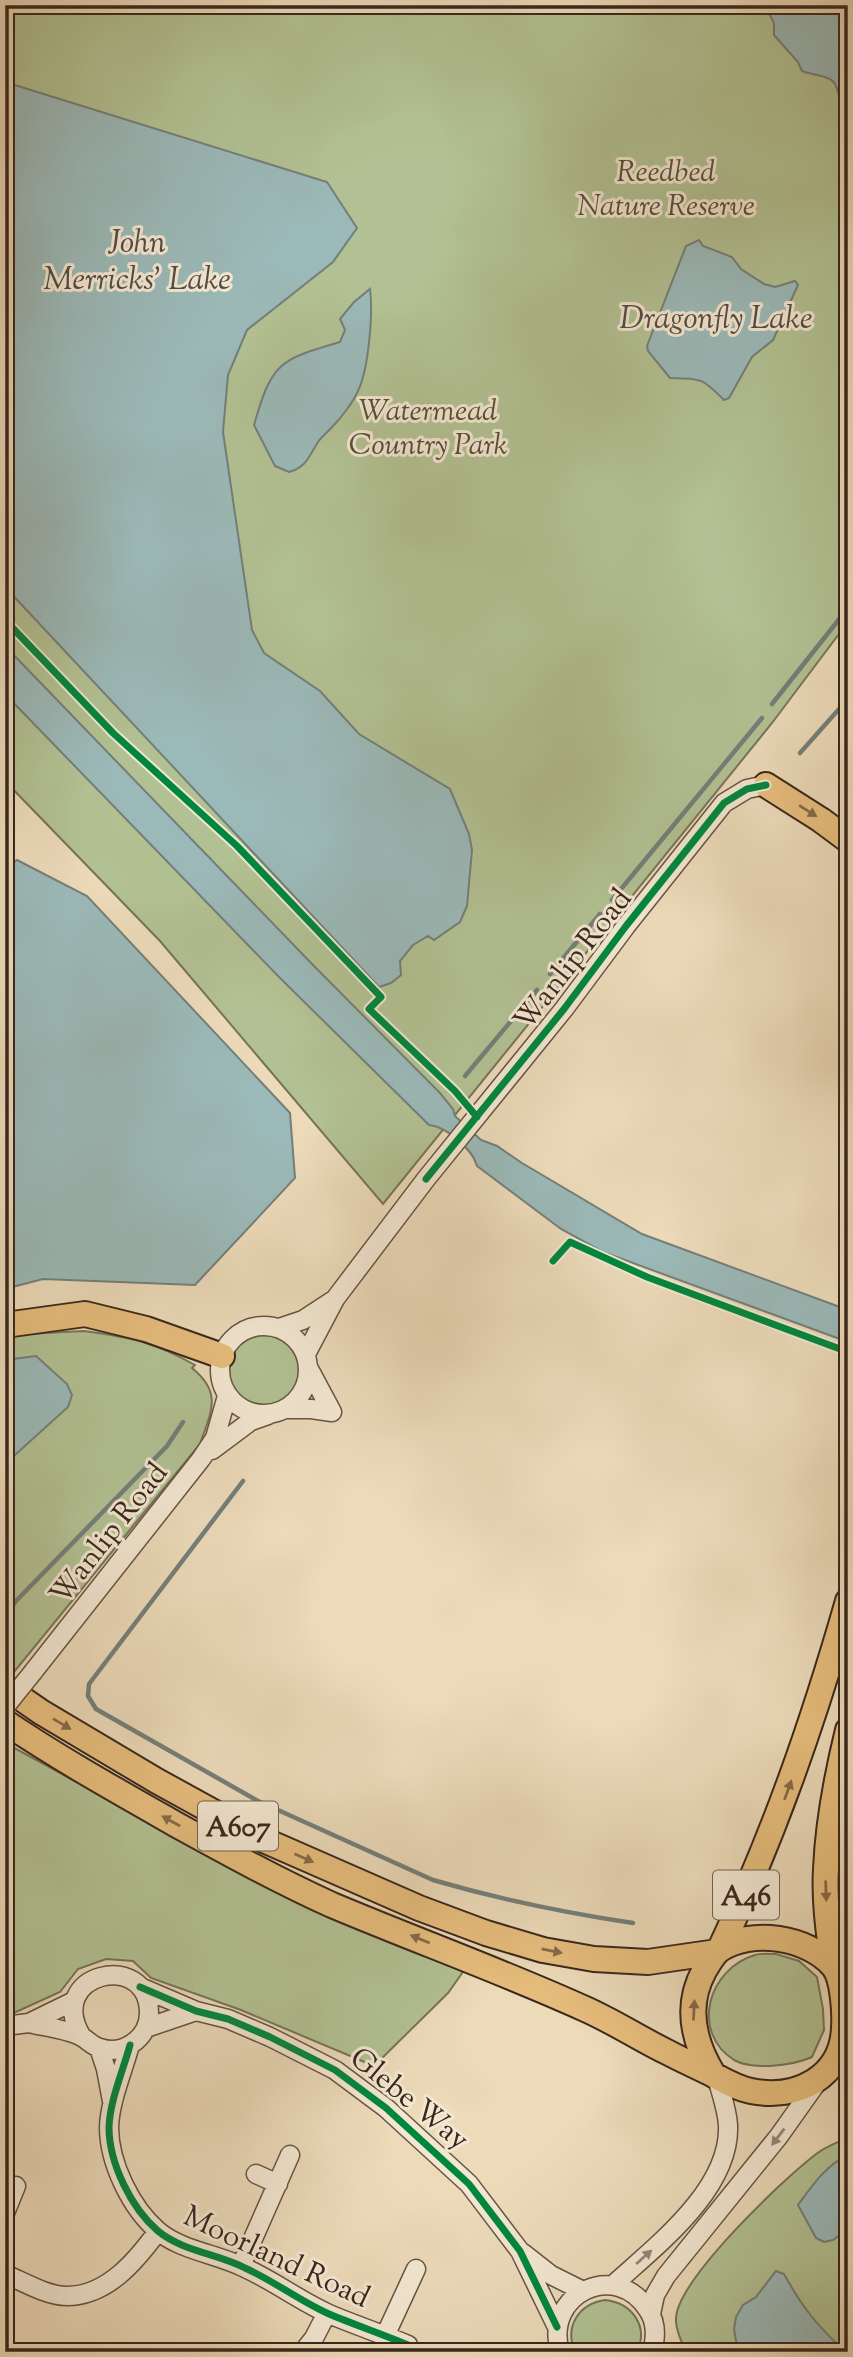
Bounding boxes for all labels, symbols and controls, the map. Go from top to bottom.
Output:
park label: Reedbed Nature Reserve [577,152,755,229]
water label: John Merricks' Lake [43,221,231,304]
water label: Dragonfly Lake [620,297,813,343]
park label: Watermead Country Park [349,391,507,468]
one-way arrow [798,805,818,818]
street label: Wanlip Road [505,880,643,1041]
street label: Wanlip Road [41,1454,179,1615]
one-way arrow [53,1718,72,1731]
one-way arrow [783,1780,794,1801]
road number: A607 [198,1801,278,1850]
one-way arrow [161,1815,181,1827]
one-way arrow [294,1852,314,1864]
road number: A46 [713,1870,779,1920]
one-way arrow [820,1880,832,1902]
one-way arrow [410,1934,431,1945]
one-way arrow [541,1946,563,1957]
one-way arrow [688,1999,699,2021]
street label: Glebe Way [339,2038,478,2162]
one-way arrow [772,2128,786,2146]
street label: Moorland Road [176,2196,376,2320]
one-way arrow [635,2249,652,2265]

